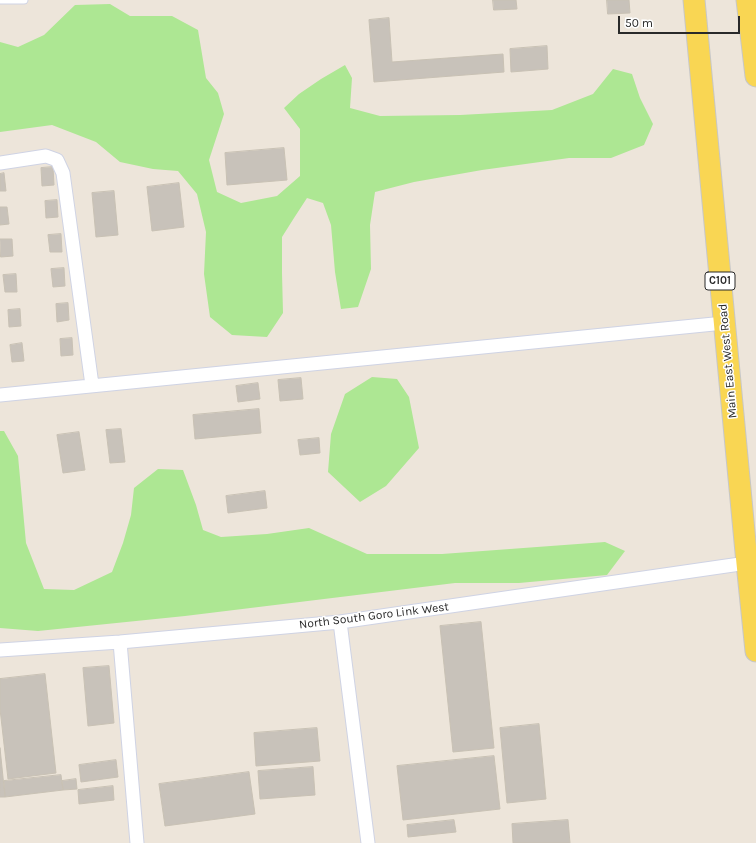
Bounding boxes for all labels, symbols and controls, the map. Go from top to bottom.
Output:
scale bar [620,8,742,34]
text: 50 m [625,16,653,30]
road number: C101 [705,272,735,290]
street label: Main East West Road [716,303,740,419]
street label: North South Goro Link West [298,600,450,632]

